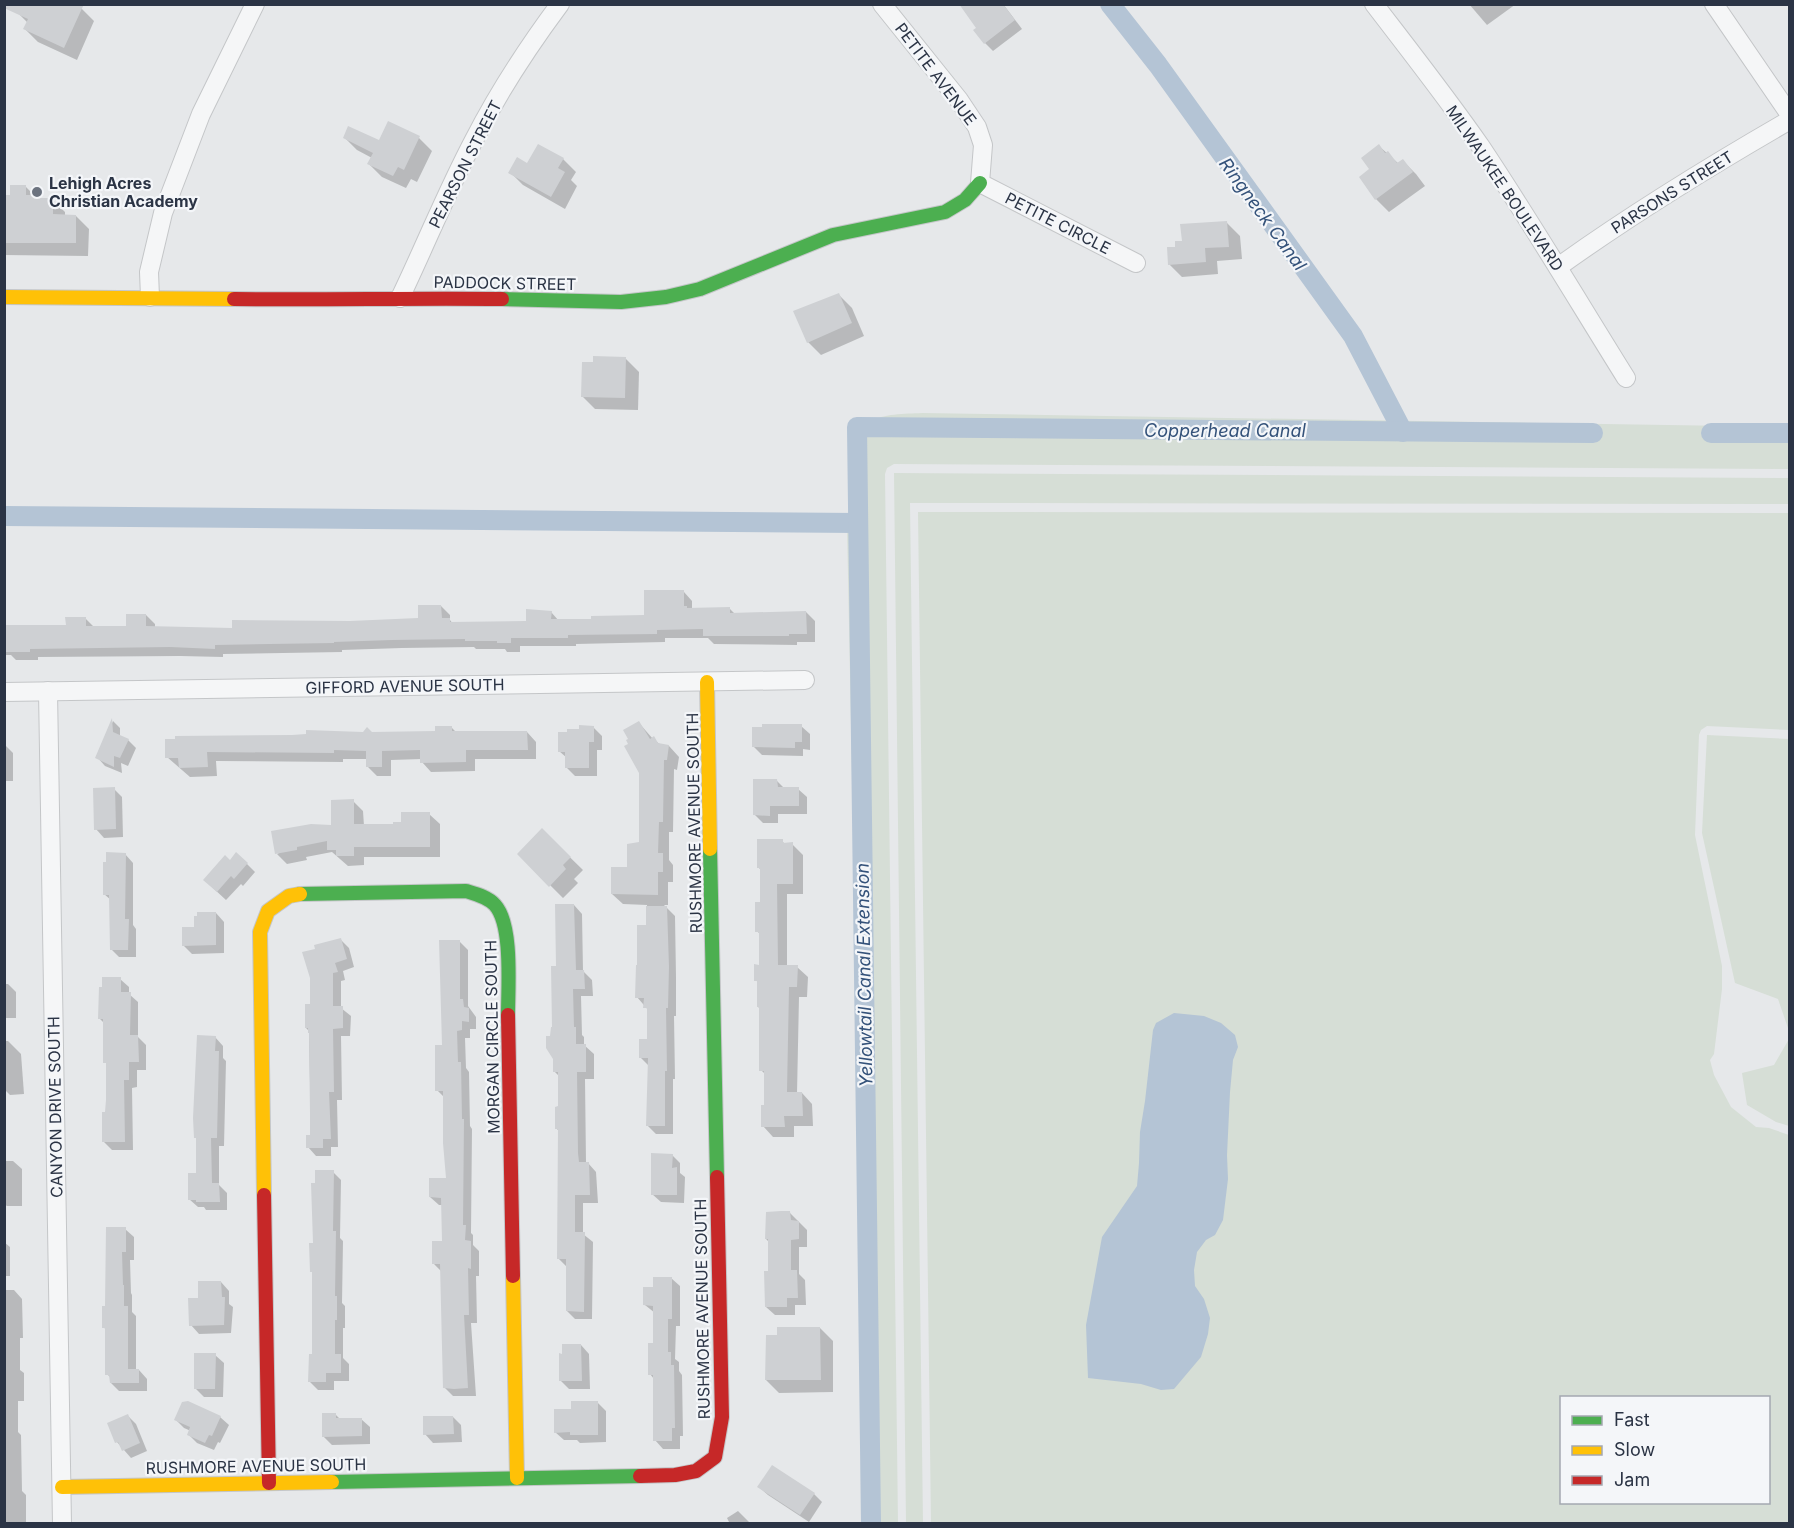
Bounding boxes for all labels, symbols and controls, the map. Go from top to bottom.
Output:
street label: PETITE AVENUE [891,19,981,129]
street label: PEARSON STREET [424,97,506,231]
street label: MILWAUKEE BOULEVARD [1442,101,1568,275]
street label: PARSONS STREET [1607,146,1737,238]
water label: Ringneck Canal [1215,154,1311,275]
place label: Lehigh Acres Christian Academy [49,173,198,211]
marker: Lehigh Acres Christian Academy [30,185,44,199]
street label: PETITE CIRCLE [1002,188,1114,258]
street label: PADDOCK STREET [433,272,577,294]
water label: Copperhead Canal [1144,420,1307,441]
street label: GIFFORD AVENUE SOUTH [305,674,505,698]
street label: RUSHMORE AVENUE SOUTH [682,712,706,934]
water label: Yellowtail Canal Extension [852,863,876,1087]
street label: MORGAN CIRCLE SOUTH [480,940,504,1134]
street label: CANYON DRIVE SOUTH [43,1016,67,1198]
street label: RUSHMORE AVENUE SOUTH [690,1198,714,1420]
legend [1560,1396,1770,1504]
text: Fast [1614,1409,1650,1430]
text: Slow [1614,1439,1655,1460]
street label: RUSHMORE AVENUE SOUTH [145,1454,367,1478]
text: Jam [1614,1469,1650,1490]

